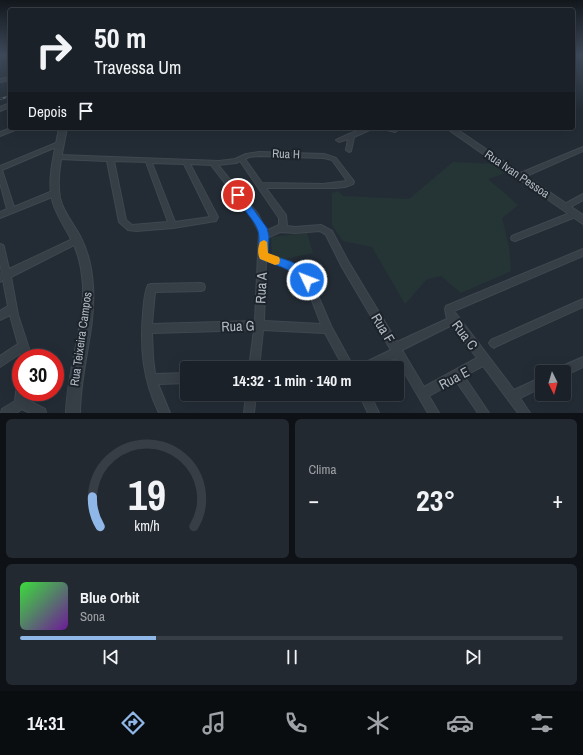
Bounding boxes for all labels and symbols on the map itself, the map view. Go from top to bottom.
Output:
street label: Rua H [272,146,300,162]
street label: Rua Ivan Pessoa [481,146,553,202]
pin [221,178,255,212]
position arrow [286,259,328,301]
street label: Rua A [251,272,271,304]
street label: Rua Teixeira Campos [66,291,96,387]
street label: Rua F [367,310,399,346]
street label: Rua G [221,316,255,336]
street label: Rua C [448,317,482,353]
speed limit sign: 30 [12,349,64,401]
street label: Rua E [436,363,472,393]
north arrow [535,365,571,401]

